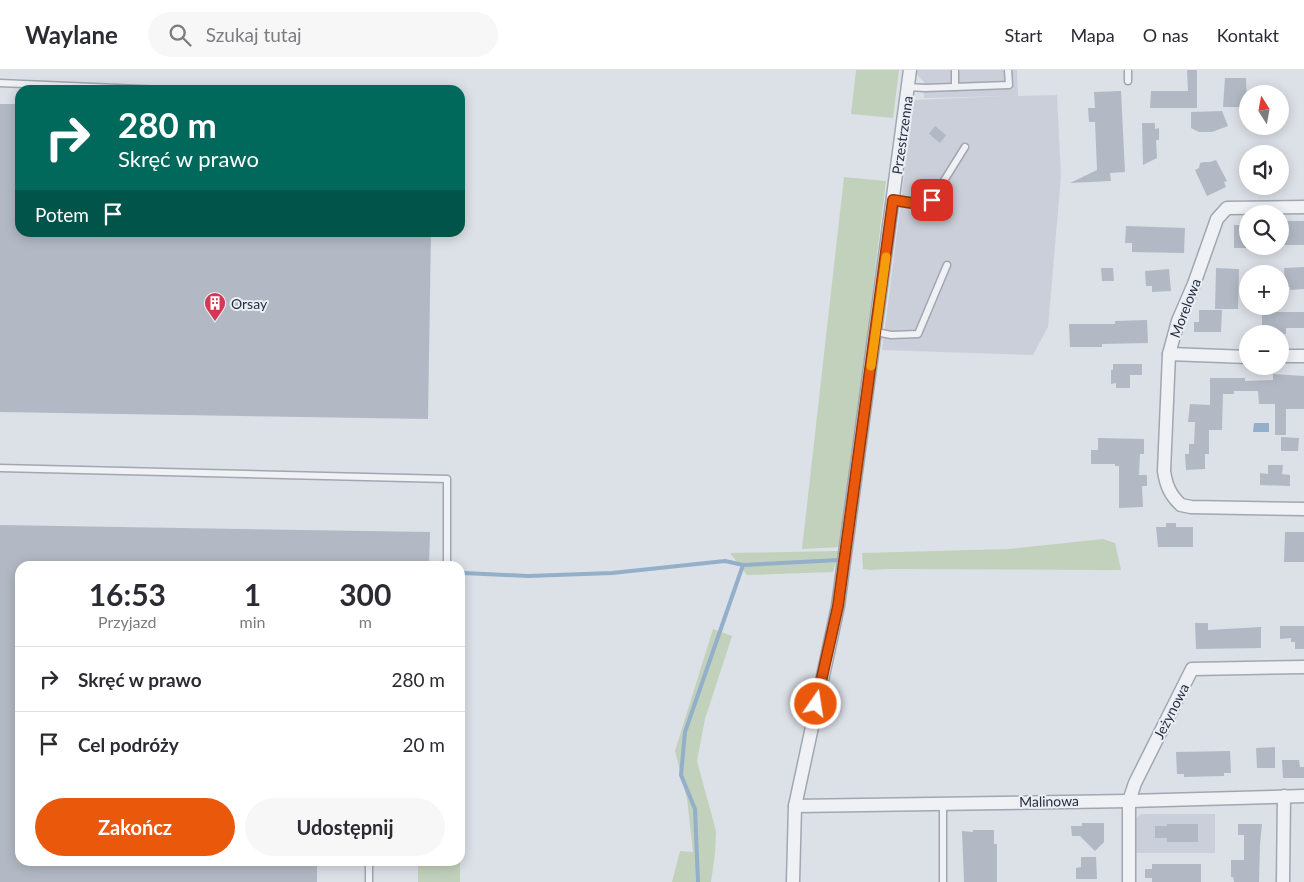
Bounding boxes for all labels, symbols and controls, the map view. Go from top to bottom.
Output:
search box [148,12,498,57]
text: Waylane [25,20,118,49]
icon: search [166,21,194,49]
text: Szukaj tutaj [206,23,302,46]
text: Start [1005,24,1042,46]
text: Mapa [1070,24,1115,46]
text: O nas [1143,24,1189,46]
text: Kontakt [1217,24,1279,46]
north arrow [1239,85,1289,135]
map controls [1239,85,1289,375]
street label: Przestrzenna [888,95,916,175]
text: 280 m [118,103,217,145]
icon: right [35,105,100,170]
text: Skręć w prawo [118,145,259,172]
button: sound [1239,145,1289,195]
pin [911,179,953,221]
icon: arrive [918,186,946,214]
icon: arrive [99,200,127,228]
text: Potem [35,203,89,226]
button: search [1239,205,1289,255]
button: + [1239,265,1289,315]
street label: Morelowa [1166,276,1204,340]
building icon: Orsay [203,291,227,322]
place label: Orsay [231,295,268,312]
button: − [1239,325,1289,375]
text: 16:53 [89,576,166,612]
text: 1 [244,576,261,612]
text: 300 [339,576,391,612]
text: Przyjazd [98,612,157,631]
text: min [240,612,266,631]
text: m [359,612,372,631]
icon: right [35,665,63,693]
text: Skręć w prawo [78,668,202,691]
text: 280 m [391,668,445,691]
position arrow [789,677,841,729]
street label: Jeżynowa [1150,680,1192,742]
icon: arrive [35,730,63,758]
text: Cel podróży [78,733,179,756]
text: 20 m [402,733,445,756]
street label: Malinowa [1019,792,1079,810]
button: Zakończ [35,798,235,856]
button: Udostępnij [245,798,445,856]

